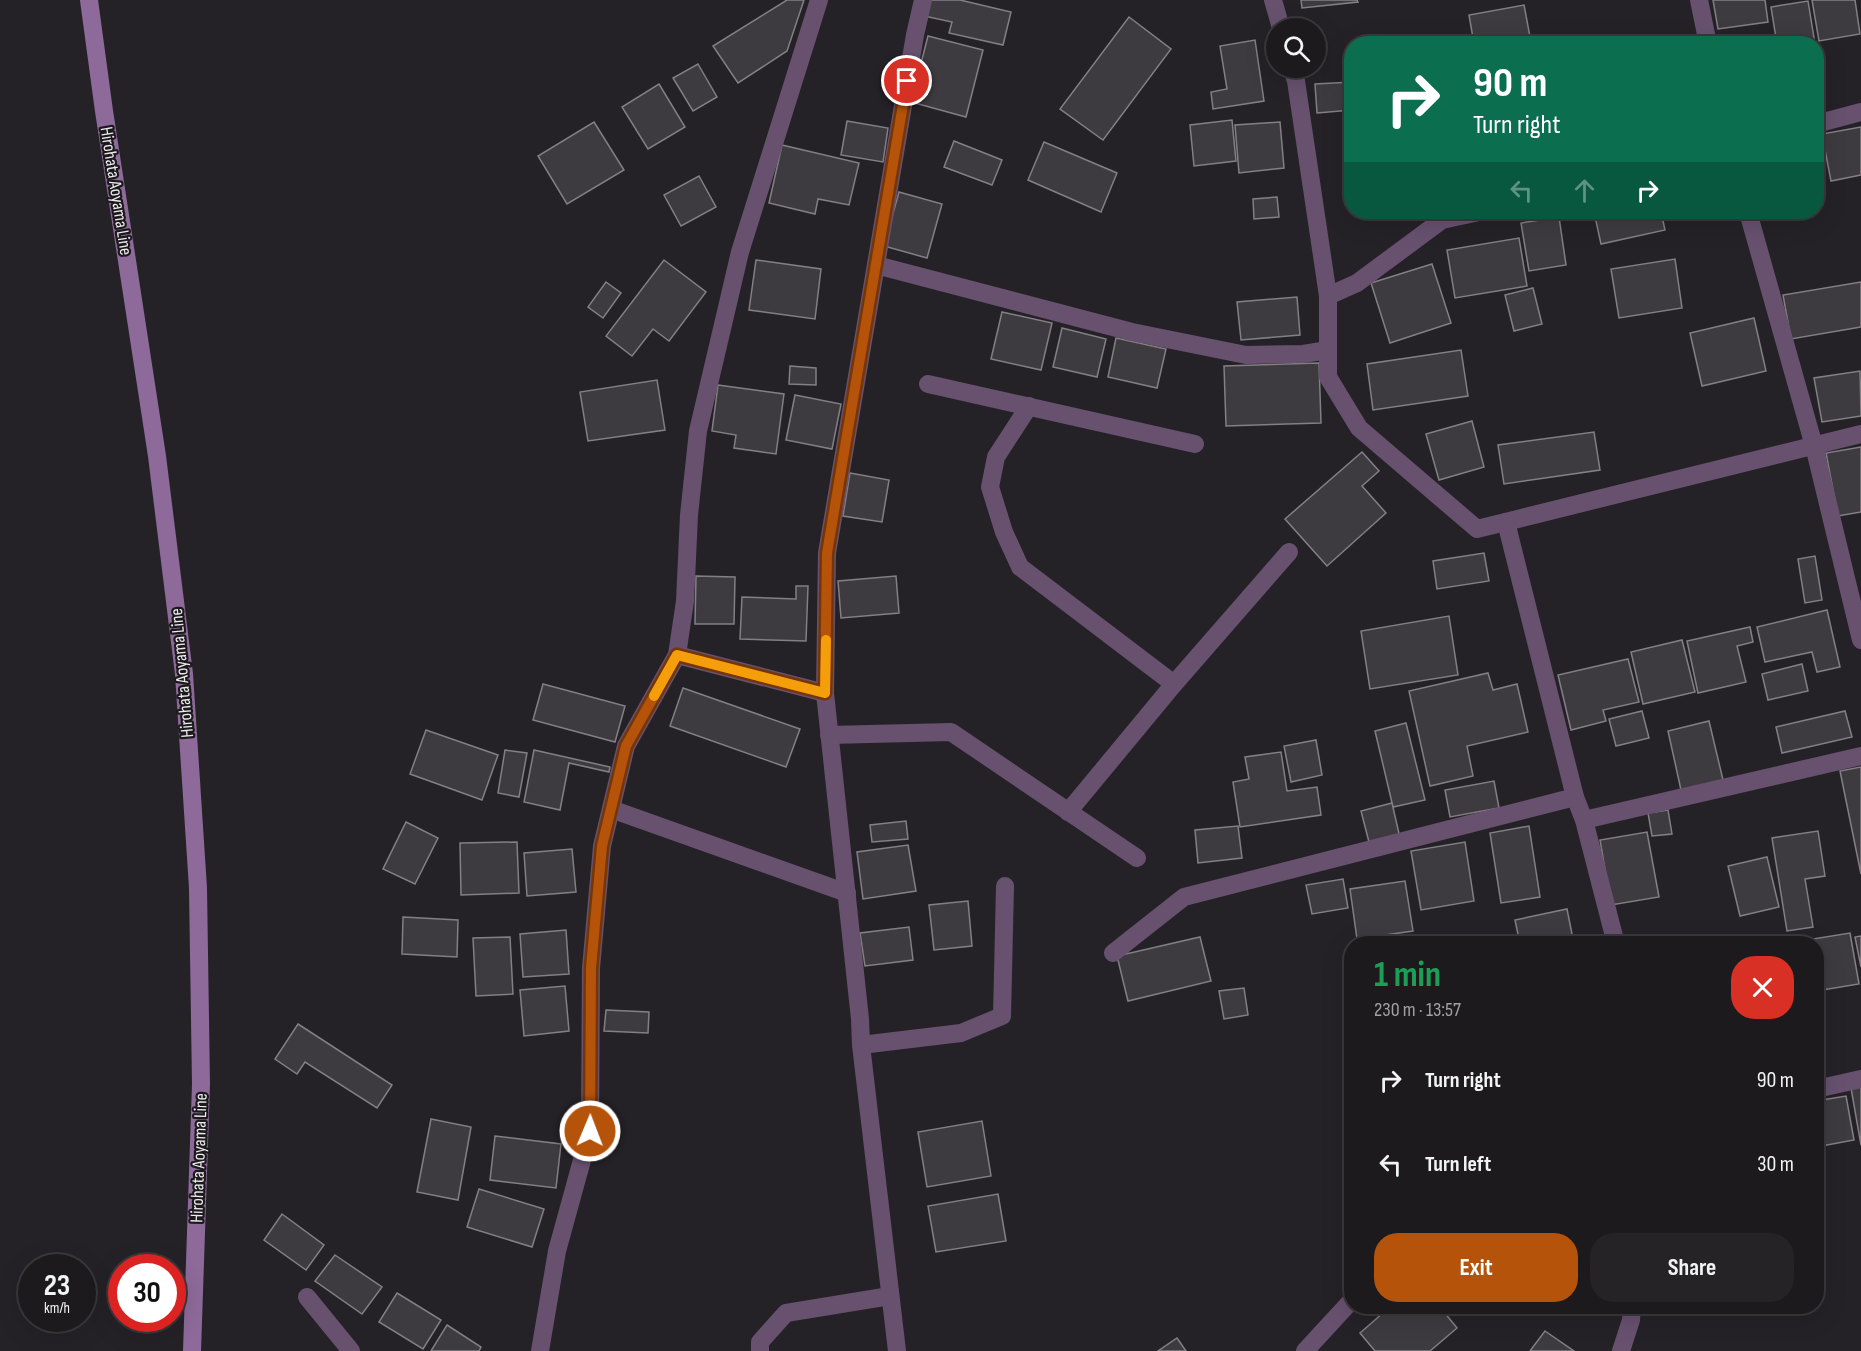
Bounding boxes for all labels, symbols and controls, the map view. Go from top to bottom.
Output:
map controls [1266,18,1326,78]
button: search [1266,18,1326,78]
pin [881,55,932,106]
text: 90 m [1473,58,1547,109]
icon: right [1374,60,1452,138]
icon: arrive [890,64,923,97]
text: Turn right [1473,109,1560,141]
street label: Hirohata Aoyama Line [95,125,137,257]
icon: left [1505,174,1538,207]
icon: ahead [1568,174,1601,207]
icon: right [1631,174,1664,207]
street label: Hirohata Aoyama Line [166,607,198,739]
text: 1 min [1374,954,1441,997]
button: close [1731,956,1794,1019]
text: 230 m · 13:57 [1374,998,1461,1022]
icon: right [1374,1064,1407,1097]
text: Turn right [1425,1067,1501,1094]
text: 90 m [1757,1067,1794,1094]
street label: Hirohata Aoyama Line [186,1093,212,1223]
position arrow [558,1099,622,1163]
icon: left [1374,1148,1407,1181]
text: Turn left [1425,1151,1491,1178]
text: 30 m [1757,1151,1794,1178]
button: Exit [1374,1233,1578,1302]
button: Share [1590,1233,1794,1302]
speed limit sign: 30 [108,1254,186,1332]
text: 23 [44,1268,70,1304]
text: km/h [44,1299,70,1318]

